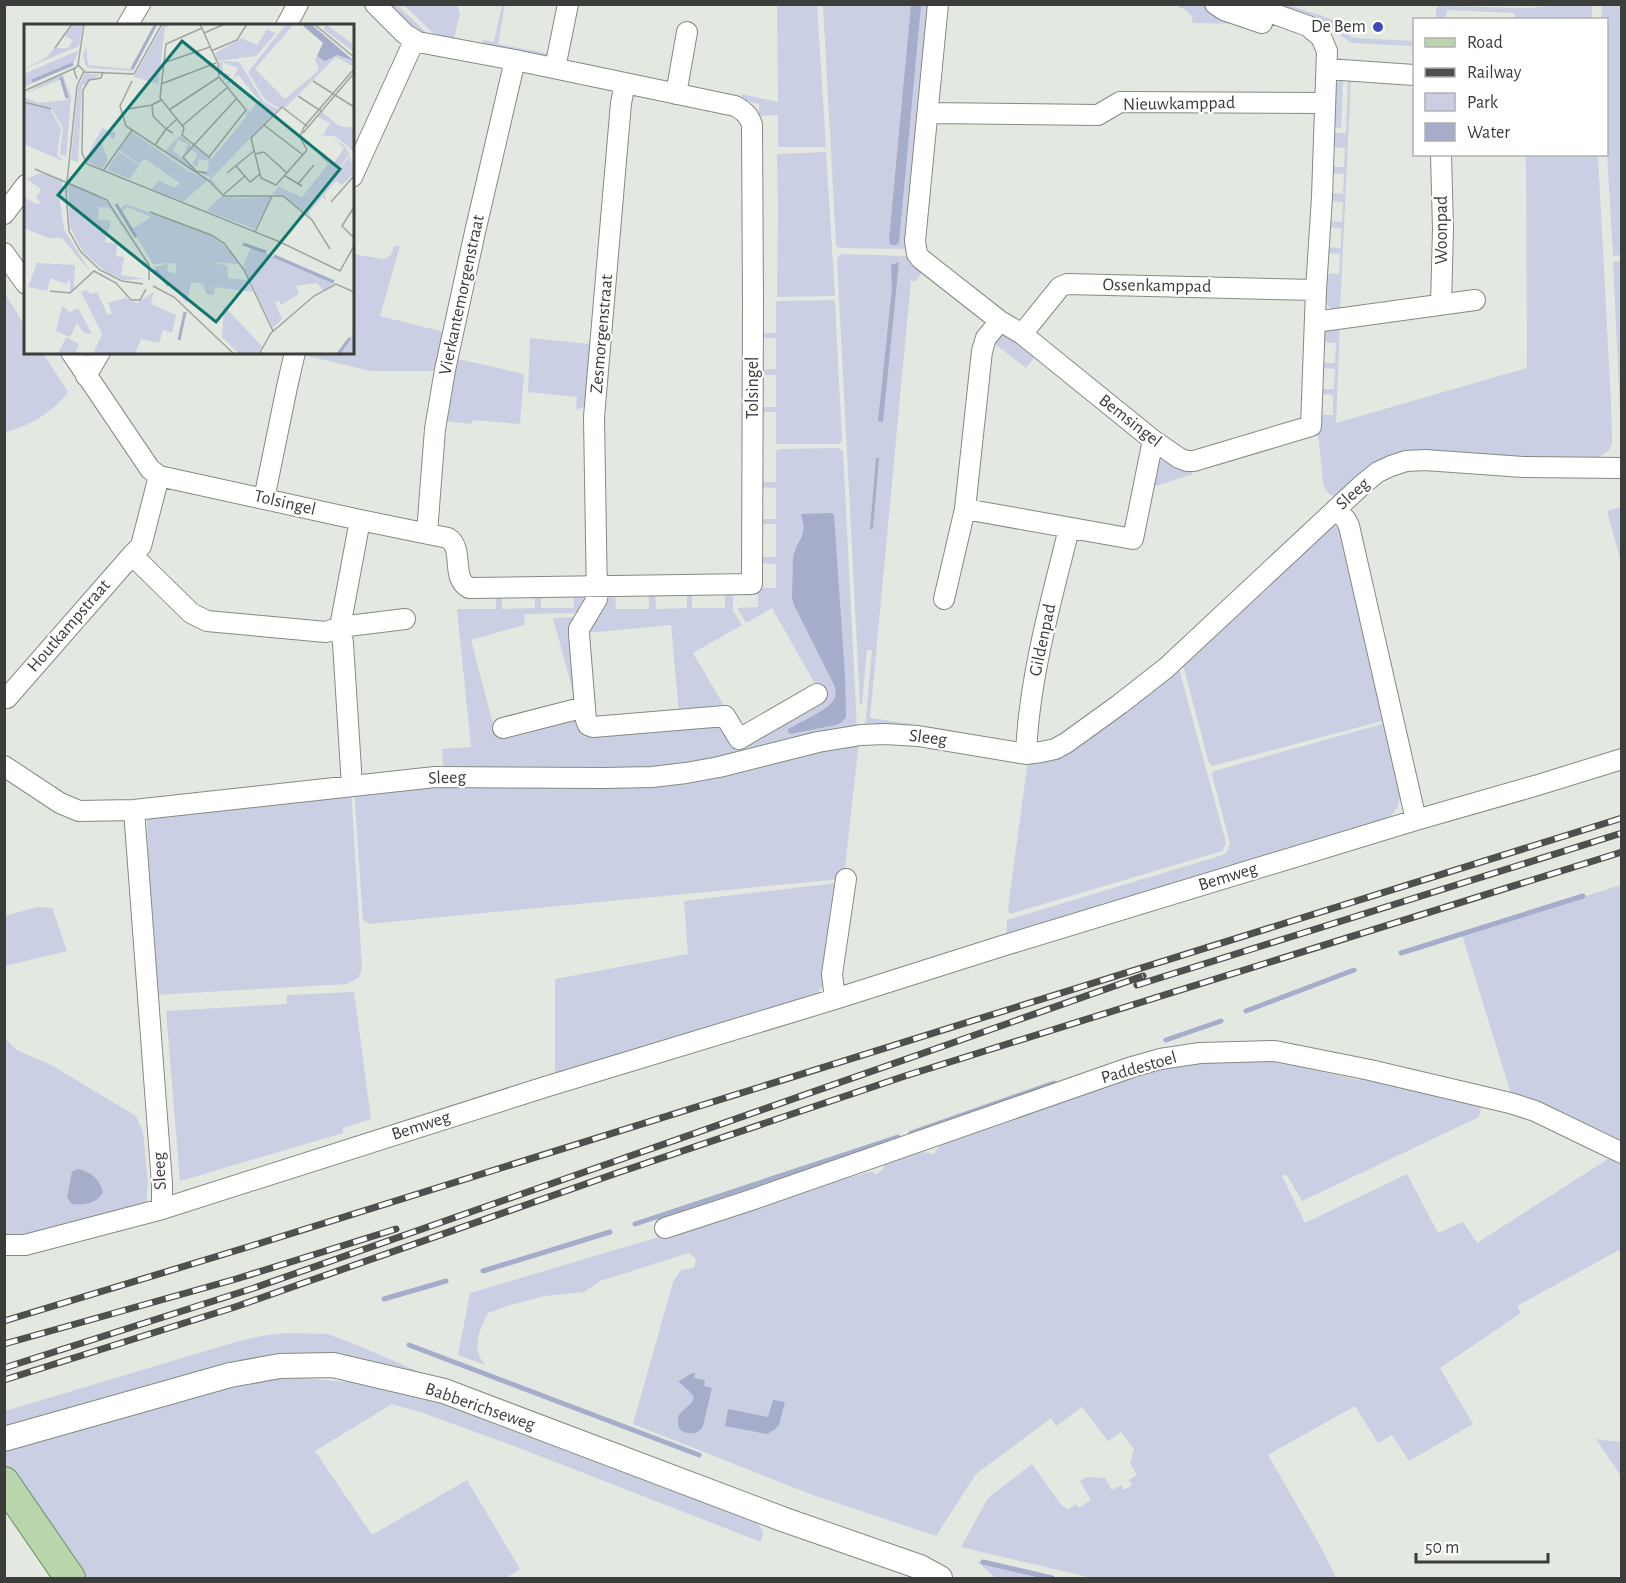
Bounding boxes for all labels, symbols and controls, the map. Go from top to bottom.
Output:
place label: De Bem [1311,18,1366,36]
legend [1413,18,1608,156]
marker: De Bem [1371,20,1385,34]
inset map [24,24,354,354]
text: Road [1467,34,1503,52]
text: Railway [1467,64,1522,82]
street label: Nieuwkamppad [1123,94,1235,114]
text: Park [1467,94,1499,112]
text: Water [1467,124,1510,142]
street label: Woonpad [1433,196,1451,264]
street label: Vierkantemorgenstraat [436,213,488,377]
street label: Zesmorgenstraat [588,273,616,394]
street label: Ossenkamppad [1103,276,1211,296]
street label: Tolsingel [744,357,762,419]
street label: Bemsingel [1095,391,1165,451]
street label: Sleeg [1333,474,1373,513]
street label: Tolsingel [252,487,318,519]
street label: Houtkampstraat [24,576,114,676]
street label: Gildenpad [1027,602,1059,678]
street label: Sleeg [908,727,948,749]
street label: Sleeg [428,768,467,788]
street label: Bemweg [1196,859,1260,894]
street label: Paddestoel [1099,1049,1179,1087]
street label: Bemweg [389,1108,453,1144]
street label: Sleeg [150,1151,170,1190]
street label: Babberichseweg [423,1380,538,1434]
scale bar [1416,1526,1548,1564]
text: 50 m [1425,1539,1459,1557]

